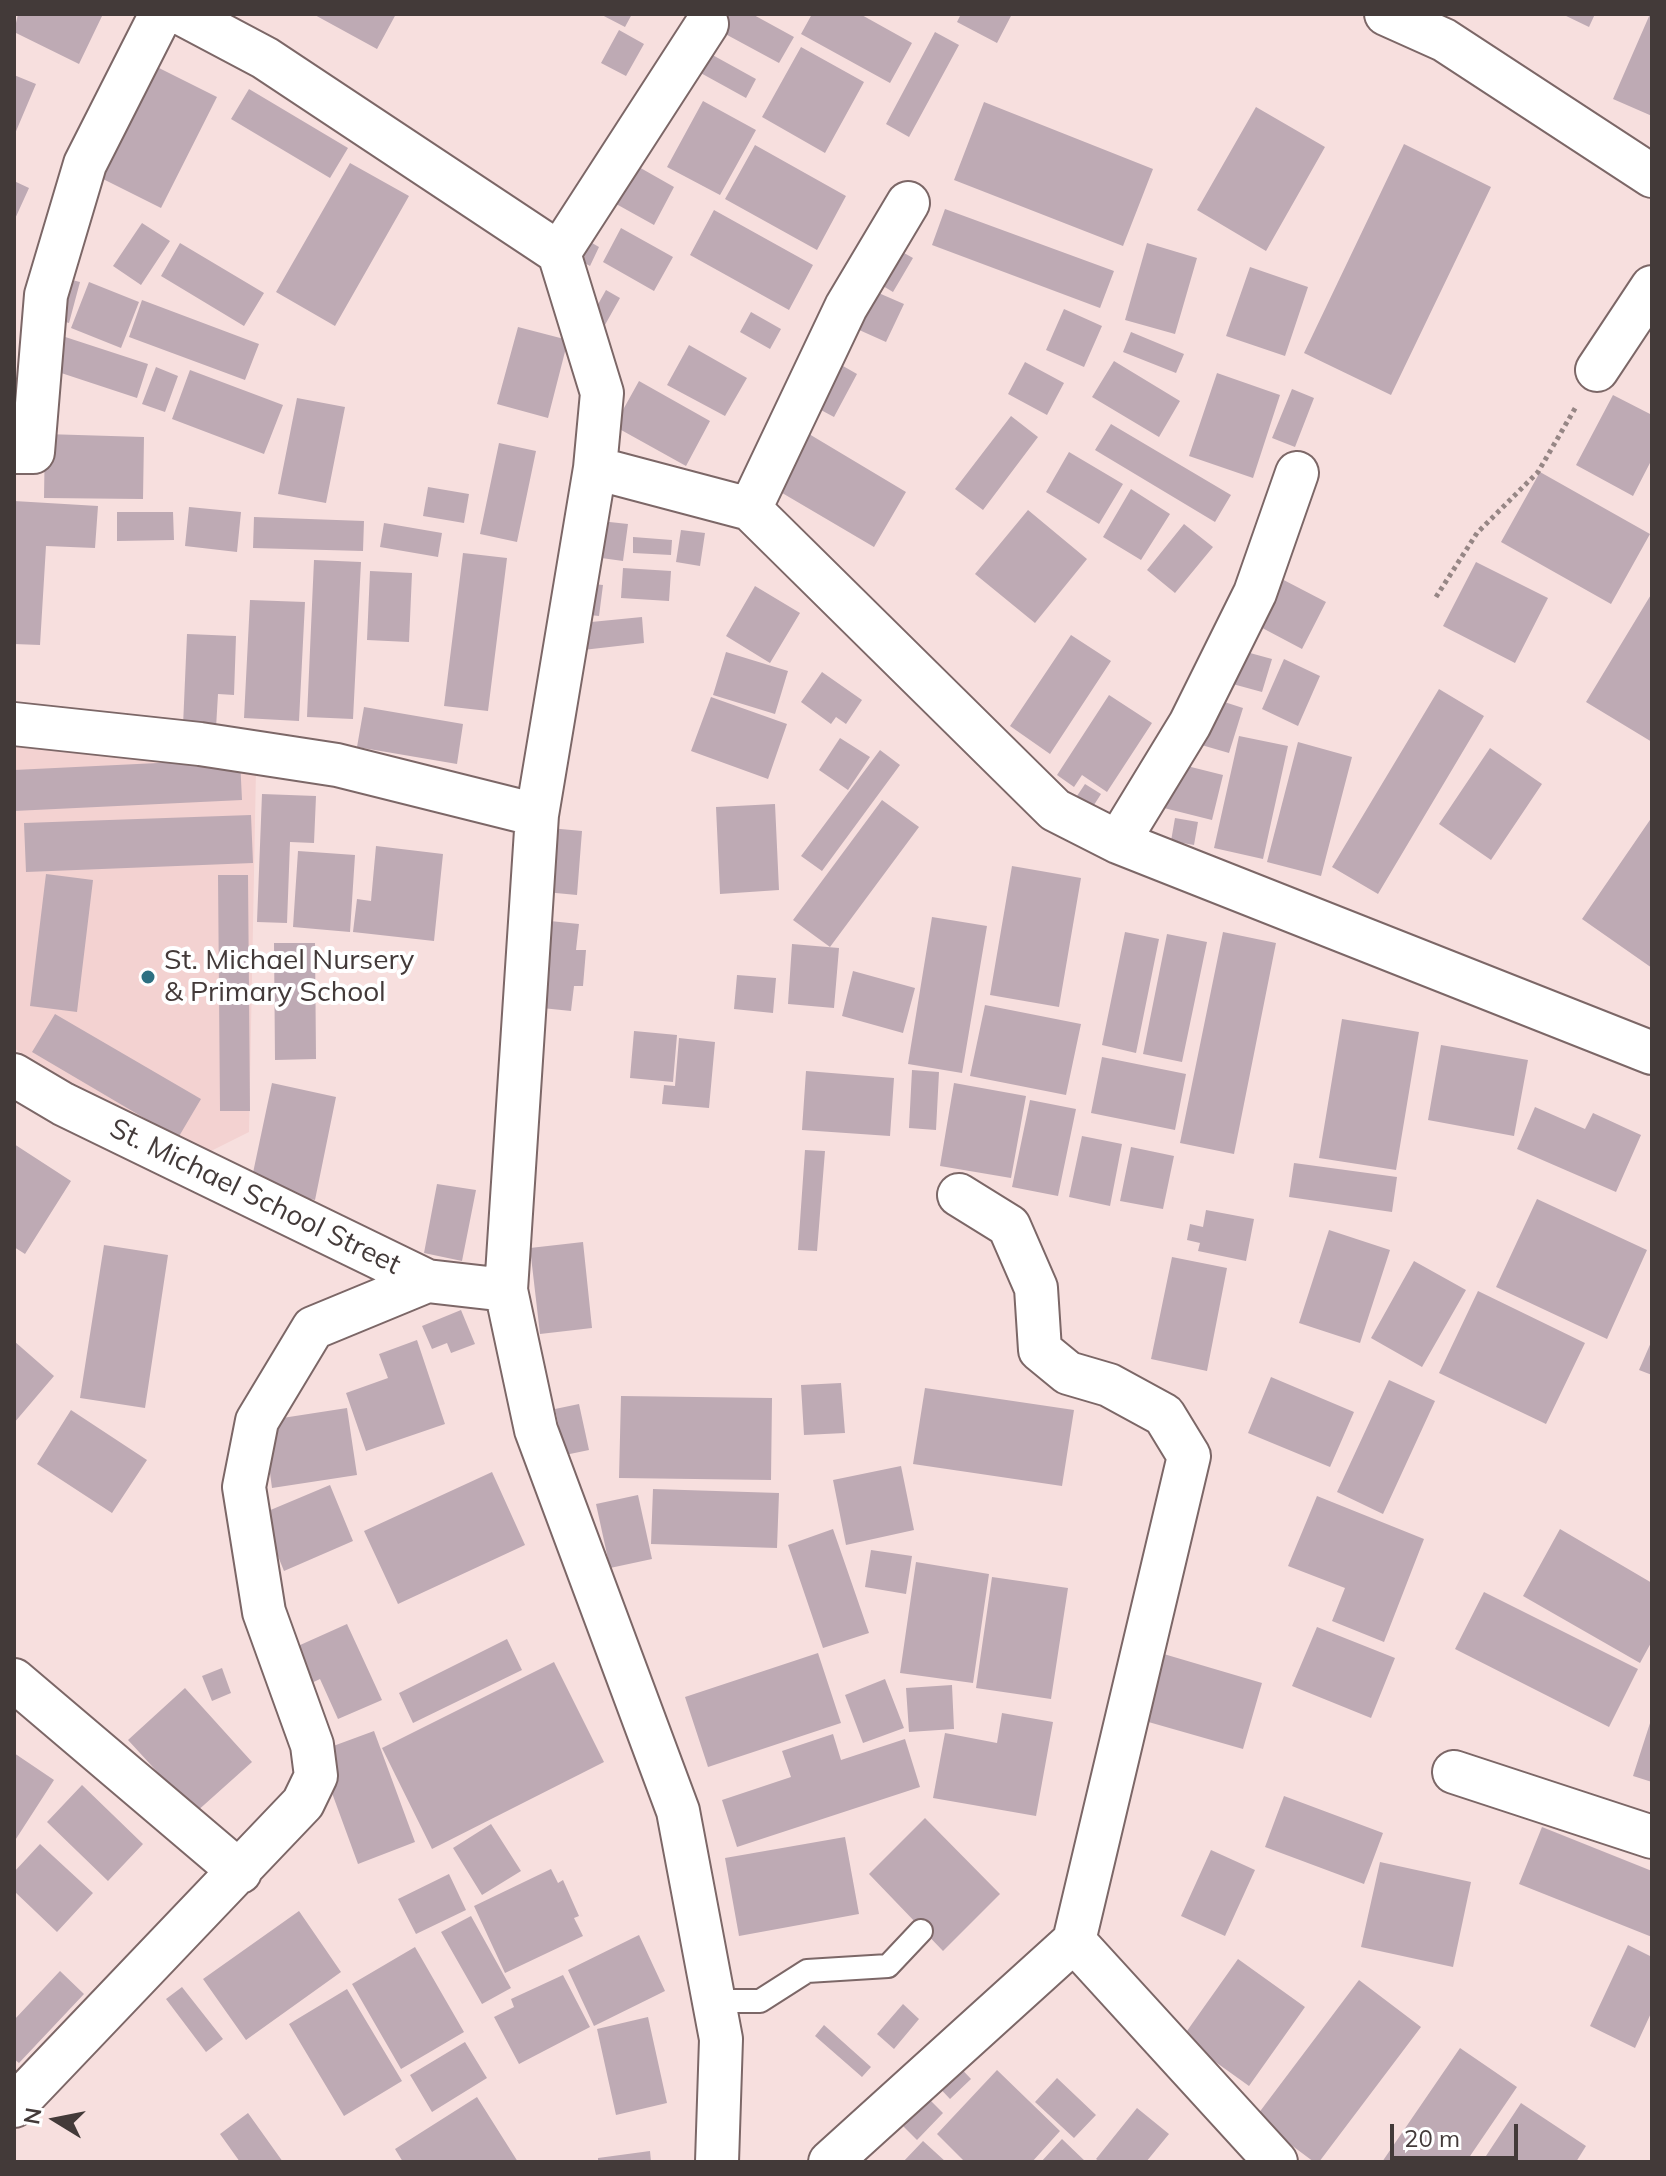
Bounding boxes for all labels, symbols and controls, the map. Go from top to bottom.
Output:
place label: St. Michael Nursery & Primary School [164,944,414,1010]
marker: St. Michael Nursery & Primary School [139,968,157,986]
street label: St. Michael School Street [104,1112,406,1282]
north arrow [16,2080,96,2160]
text: N [17,2105,48,2126]
scale bar [1394,2108,1522,2158]
text: 20 m [1404,2123,1460,2153]

